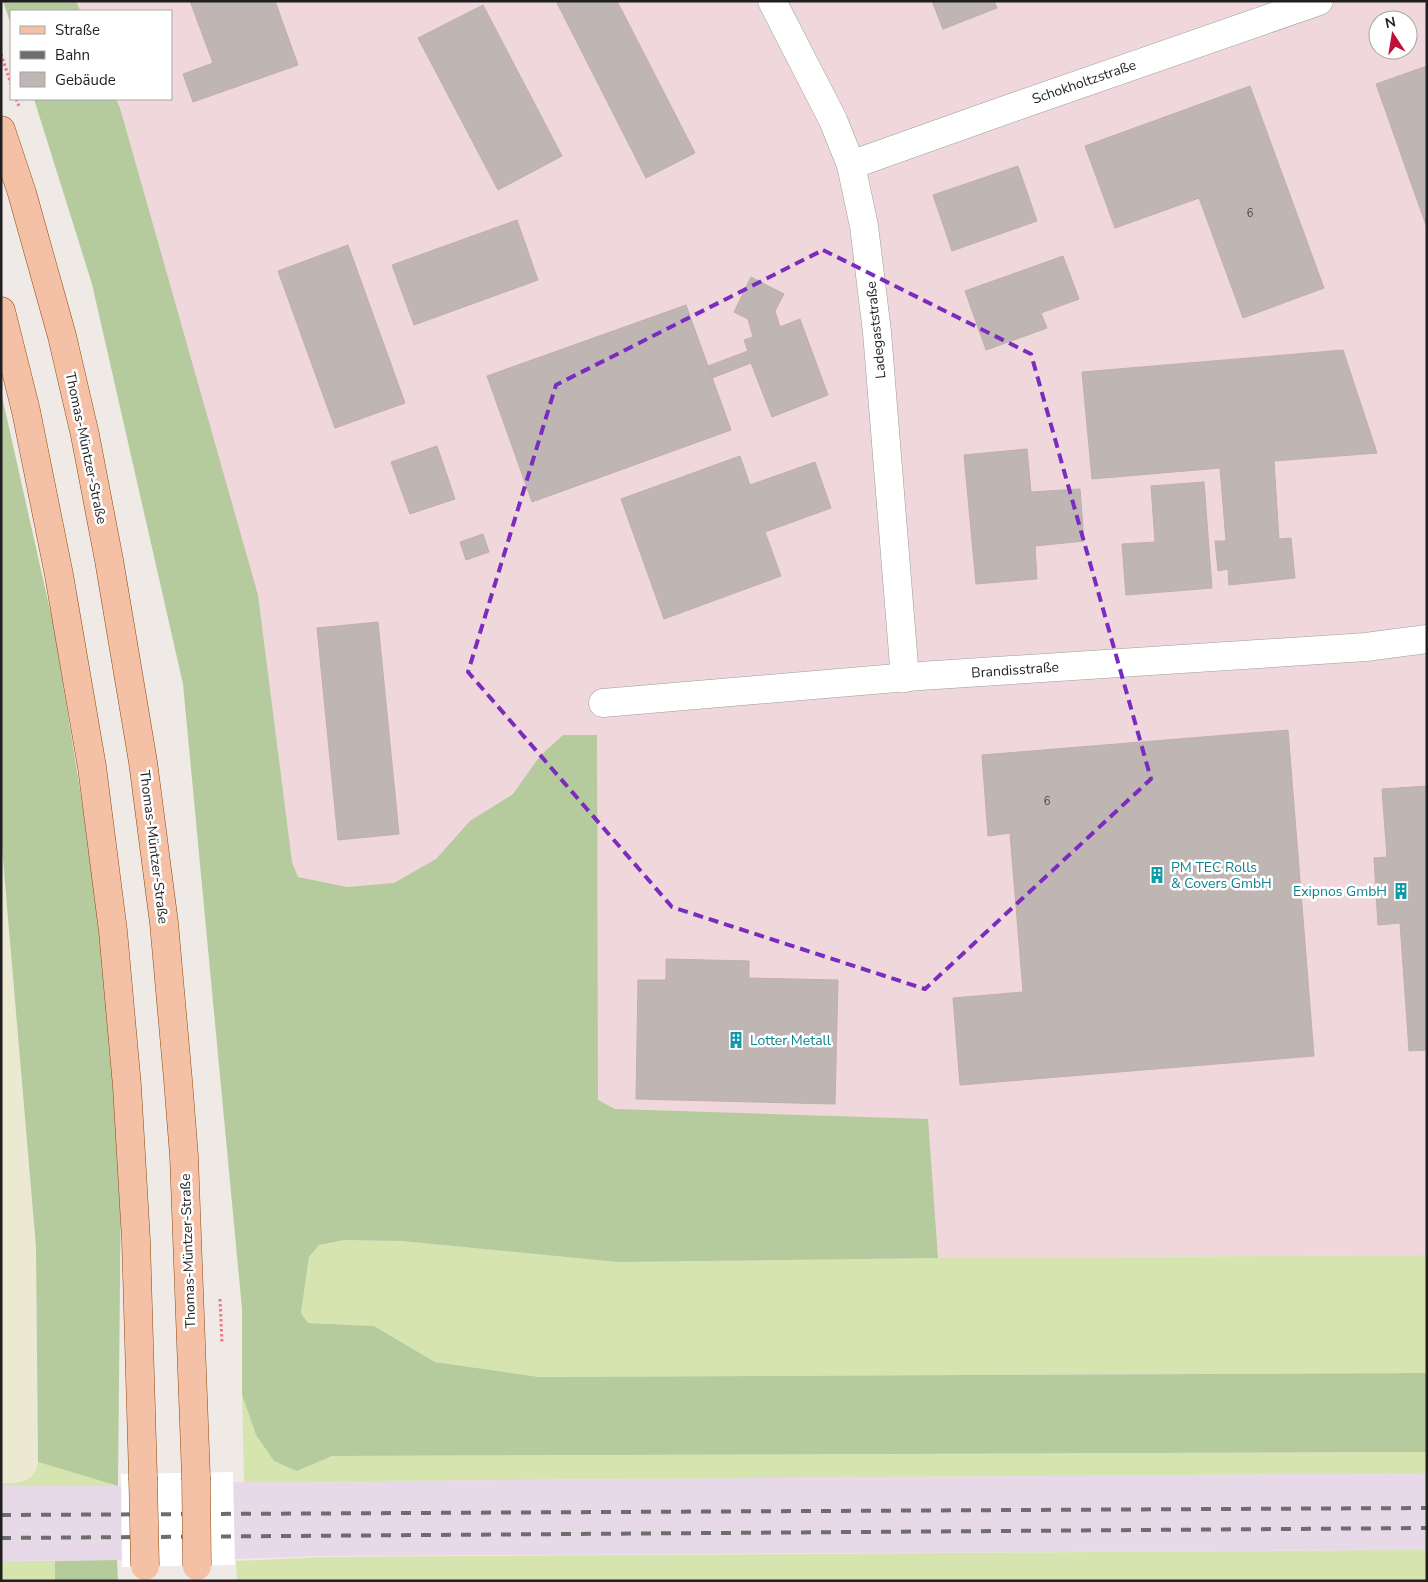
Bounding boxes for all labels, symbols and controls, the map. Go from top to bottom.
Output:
legend [10,10,172,100]
north arrow [1368,10,1418,60]
text: N [1383,12,1398,33]
text: Straße [55,20,100,40]
text: Bahn [55,45,90,65]
street label: Schokholtzstraße [1029,55,1139,109]
text: Gebäude [55,70,116,90]
house number: 6 [1247,206,1254,221]
street label: Ladegaststraße [861,280,891,380]
street label: Thomas-Müntzer-Straße [61,370,111,526]
street label: Brandisstraße [970,657,1060,683]
street label: Thomas-Müntzer-Straße [135,769,173,925]
house number: 6 [1044,794,1051,809]
place label: PM TEC Rolls & Covers GmbH [1171,858,1272,893]
building icon: PM TEC Rolls & Covers GmbH [1147,865,1167,885]
building icon: Exipnos GmbH [1391,881,1411,901]
place label: Exipnos GmbH [1293,882,1387,901]
building icon: Lotter Metall [726,1030,746,1050]
place label: Lotter Metall [750,1031,832,1050]
street label: Thomas-Müntzer-Straße [176,1173,200,1329]

